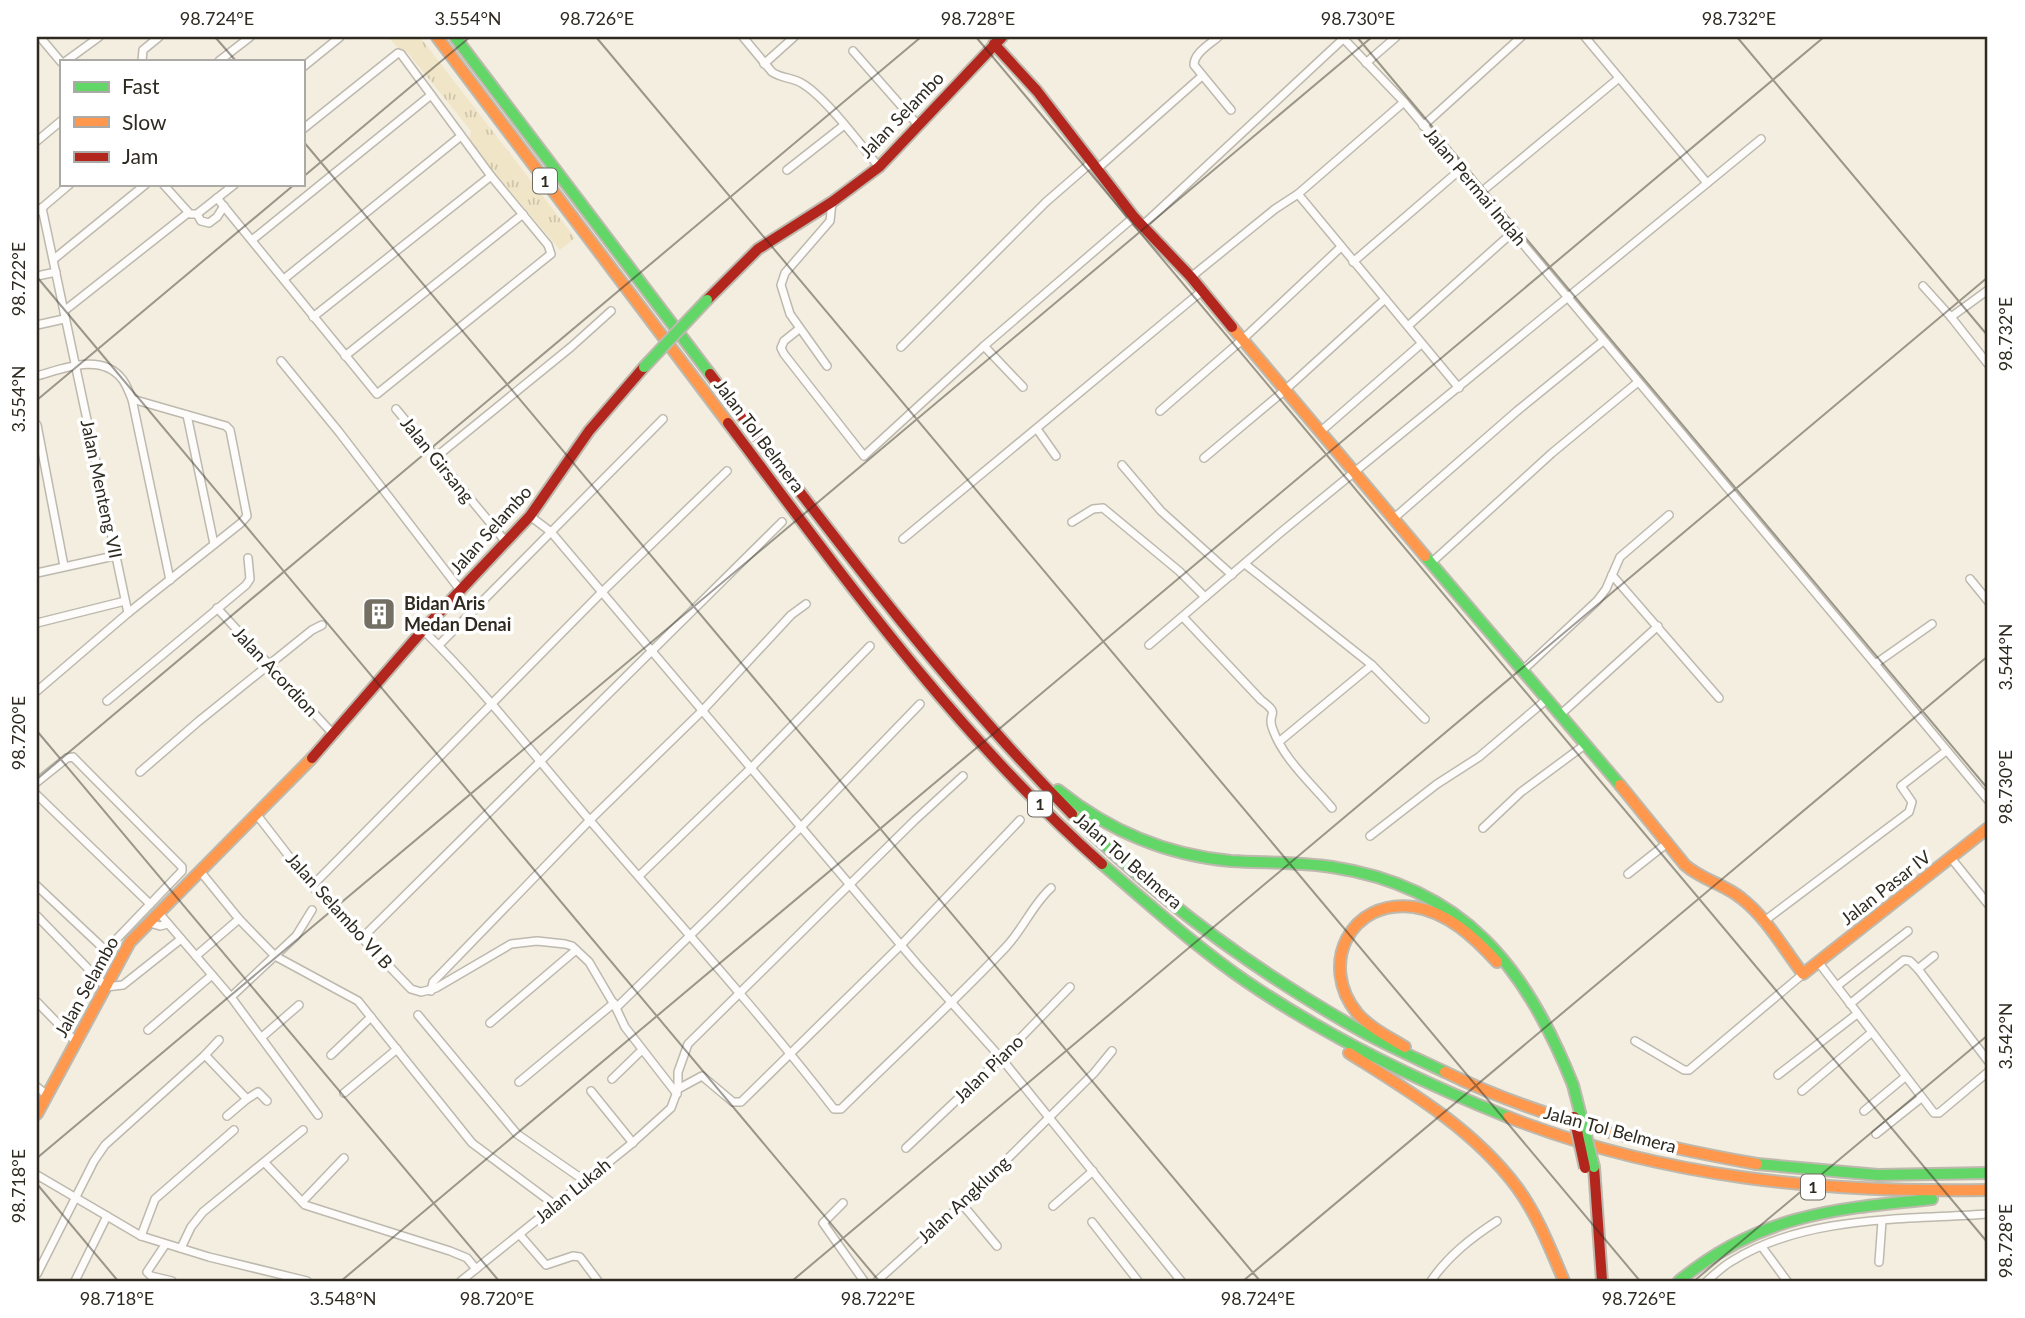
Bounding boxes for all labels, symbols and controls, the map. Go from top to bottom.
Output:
text: 98.724°E [180,7,254,29]
text: 3.554°N [434,7,502,29]
text: 98.726°E [560,7,634,29]
text: 98.728°E [941,7,1015,29]
text: 98.730°E [1321,7,1395,29]
text: 98.732°E [1702,7,1776,29]
legend [60,60,304,186]
street label: Jalan Selambo [855,67,948,162]
text: Fast [122,73,160,98]
text: Slow [122,109,167,134]
street label: Jalan Permai Indah [1420,123,1531,250]
text: Jam [122,143,158,168]
road number: 1 [533,168,557,194]
text: 98.722°E [7,242,29,316]
text: 98.732°E [1994,297,2016,371]
text: 3.554°N [7,365,29,433]
street label: Jalan Tol Belmera [710,375,809,496]
street label: Jalan Girsang [396,412,479,507]
street label: Jalan Menteng VII [77,417,127,560]
street label: Jalan Selambo [445,481,536,578]
place label: Bidan Aris Medan Denai [404,592,511,635]
building icon: Bidan Aris Medan Denai [360,595,398,633]
street label: Jalan Acordion [229,622,323,721]
text: 3.544°N [1994,623,2016,691]
text: 98.720°E [7,696,29,770]
text: 98.730°E [1994,750,2016,824]
road number: 1 [1028,792,1052,817]
street label: Jalan Tol Belmera [1070,807,1187,913]
street label: Jalan Pasar IV [1836,845,1935,929]
street label: Jalan Selambo VI B [282,848,398,973]
street label: Jalan Selambo [49,932,123,1041]
text: 3.542°N [1994,1002,2016,1070]
street label: Jalan Piano [949,1030,1028,1107]
street label: Jalan Tol Belmera [1542,1101,1679,1157]
text: 98.718°E [7,1149,29,1223]
street label: Jalan Angklung [913,1151,1014,1247]
street label: Jalan Lukah [530,1153,615,1227]
road number: 1 [1801,1175,1825,1200]
text: 98.728°E [1994,1204,2016,1278]
text: 98.718°E [80,1287,154,1309]
text: 3.548°N [309,1287,377,1309]
text: 98.720°E [460,1287,534,1309]
text: 98.722°E [841,1287,915,1309]
text: 98.724°E [1221,1287,1295,1309]
text: 98.726°E [1602,1287,1676,1309]

